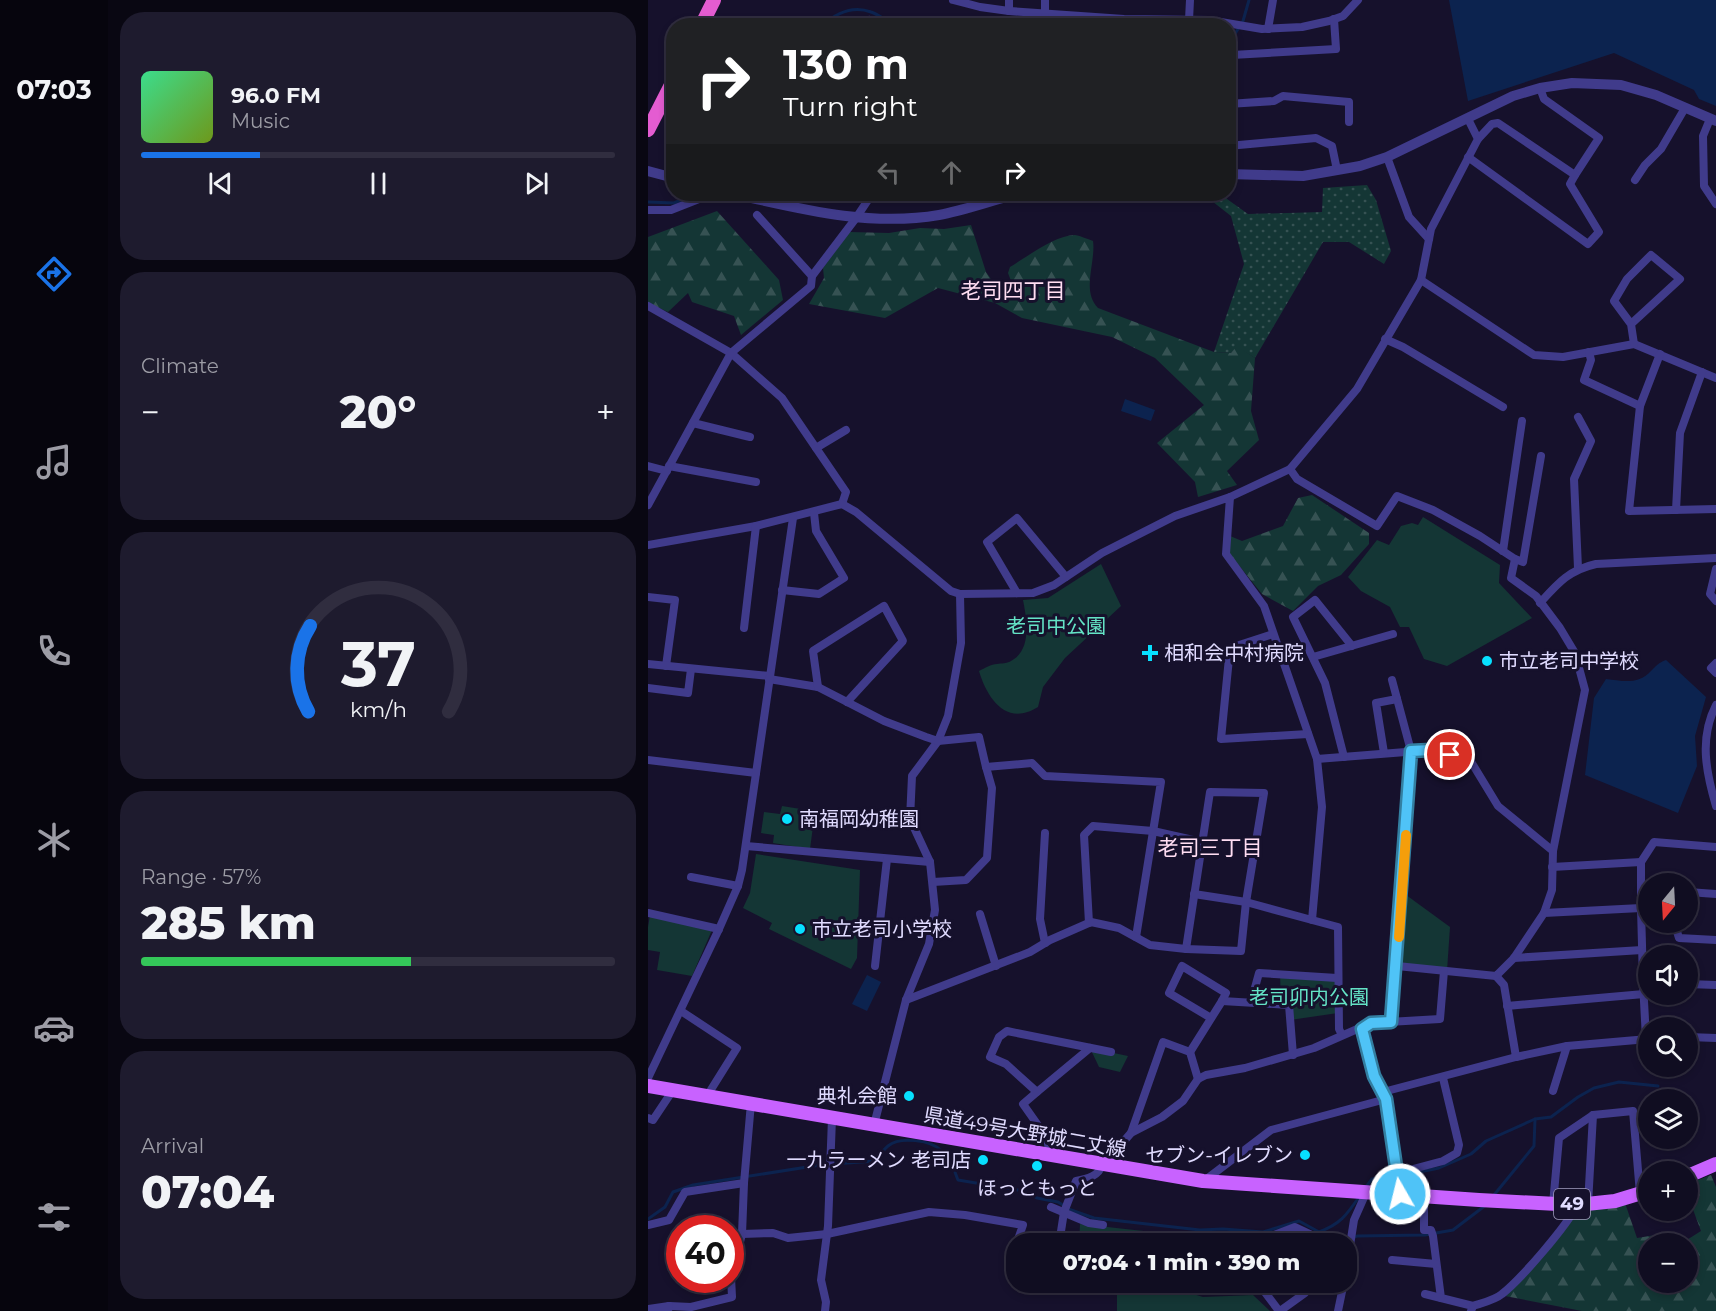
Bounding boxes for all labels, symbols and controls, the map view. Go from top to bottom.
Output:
text: 130 m [783,38,909,90]
icon: right [684,42,762,120]
text: 07:03 [16,73,92,106]
text: 96.0 FM [231,82,321,109]
text: Turn right [783,90,918,123]
text: Music [231,109,290,133]
icon: left [872,156,905,189]
icon: ahead [935,156,968,189]
icon: right [998,156,1031,189]
icon: previous [204,167,237,200]
icon: pause [362,167,395,200]
icon: next [520,167,553,200]
icon: directions [33,253,75,295]
district label: 老司四丁目 [961,278,1066,303]
text: Climate [141,354,219,378]
text: 20° [340,384,416,439]
text: − [141,392,160,432]
text: + [596,392,615,432]
icon: music [33,441,75,483]
park label: 老司中公園 [1006,614,1106,638]
text: 37 [339,627,416,703]
icon: phone [33,630,75,672]
place label: 相和会中村病院 [1164,641,1304,665]
marker: 相和会中村病院 [1141,644,1159,662]
place label: 市立老司中学校 [1499,649,1639,673]
marker: 市立老司中学校 [1480,654,1494,668]
text: km/h [349,697,407,723]
pin [1424,729,1475,780]
icon: arrive [1433,738,1466,771]
place label: 南福岡幼稚園 [799,807,919,831]
marker: 南福岡幼稚園 [780,812,794,826]
icon: climate [33,819,75,861]
district label: 老司三丁目 [1158,835,1263,860]
text: Range · 57% [141,865,261,889]
north arrow [1638,873,1698,933]
map controls [1638,873,1698,1293]
text: 285 km [141,895,316,950]
place label: 市立老司小学校 [812,917,952,941]
marker: 市立老司小学校 [793,922,807,936]
button: sound [1638,945,1698,1005]
park label: 老司卯内公園 [1249,985,1369,1009]
icon: car [33,1007,75,1049]
button: search [1638,1017,1698,1077]
place label: 典礼会館 [817,1084,897,1108]
marker: 典礼会館 [902,1089,916,1103]
button: layers [1638,1089,1698,1149]
street label: 県道49号大野城二丈線 [922,1102,1128,1162]
text: Arrival [141,1134,204,1158]
place label: セブン-イレブン [1145,1143,1293,1167]
place label: 一九ラーメン 老司店 [787,1148,971,1172]
marker: セブン-イレブン [1298,1148,1312,1162]
marker: 一九ラーメン 老司店 [976,1153,990,1167]
marker: ほっともっと [1030,1159,1044,1173]
button: + [1638,1161,1698,1221]
position arrow [1368,1162,1432,1226]
text: 07:04 [141,1164,274,1219]
place label: ほっともっと [977,1176,1097,1200]
road number: 49 [1554,1189,1590,1219]
icon: filters [33,1196,75,1238]
speed limit sign: 40 [666,1215,744,1293]
button: − [1638,1233,1698,1293]
text: 07:04 · 1 min · 390 m [1063,1249,1300,1276]

